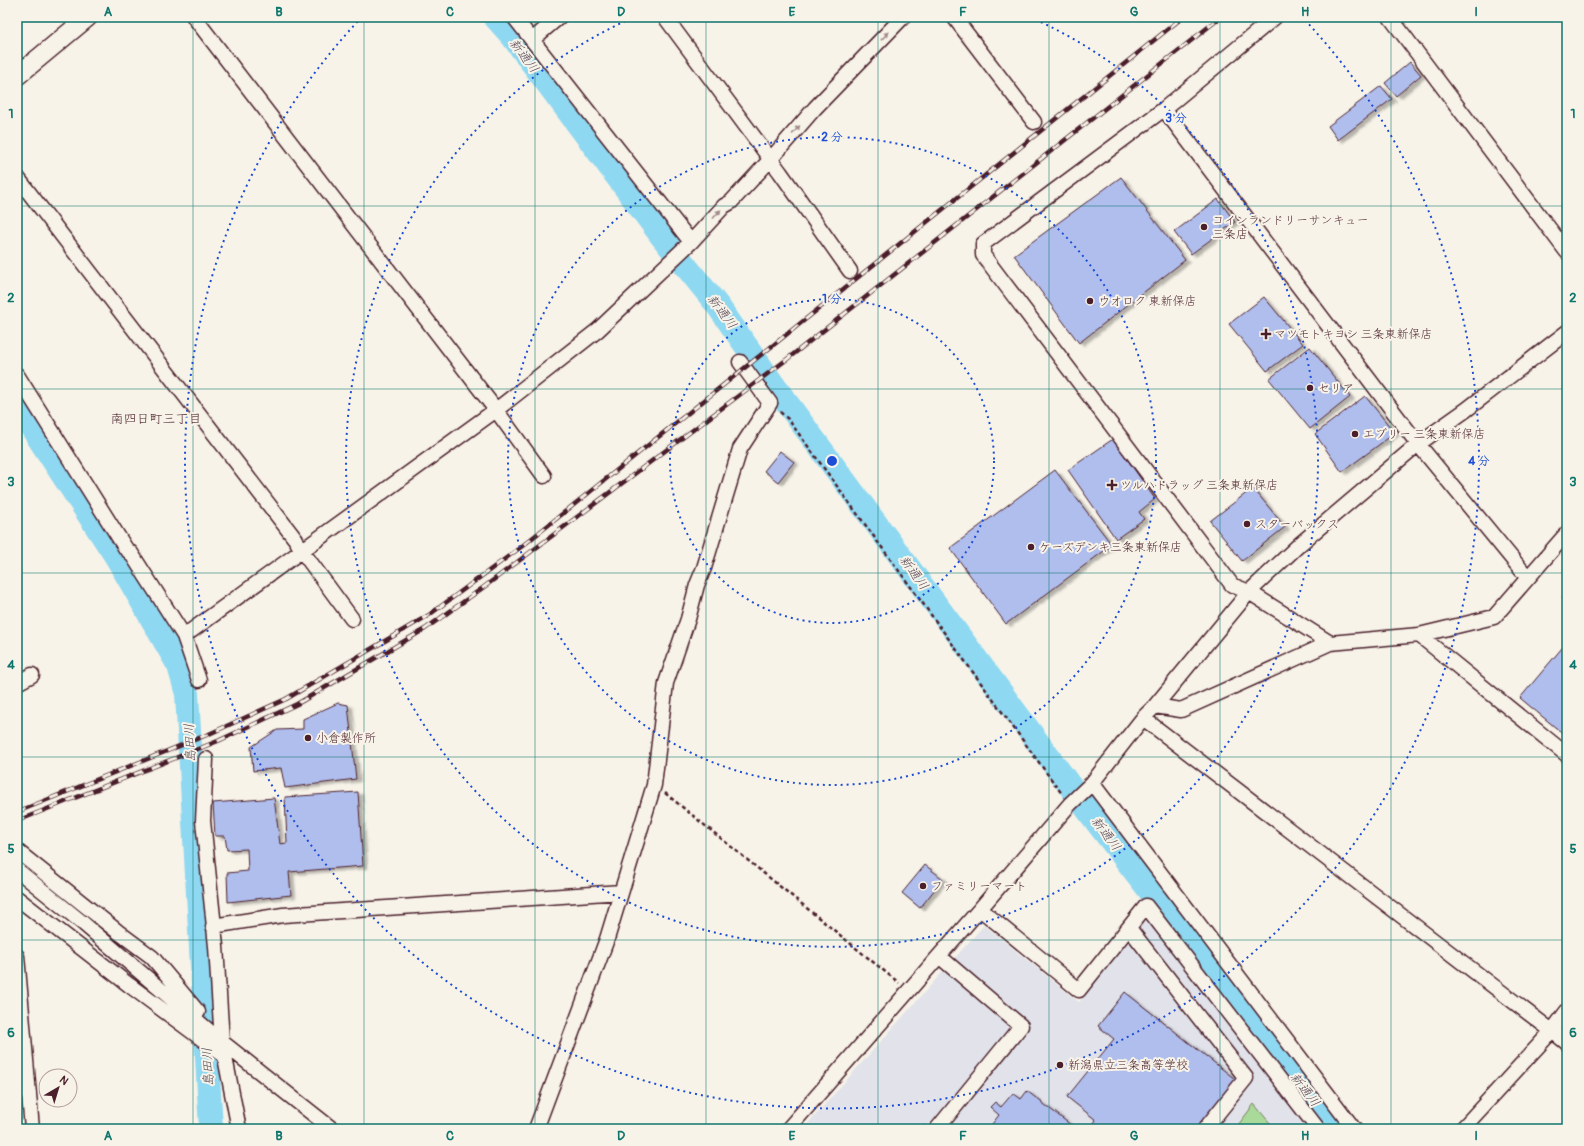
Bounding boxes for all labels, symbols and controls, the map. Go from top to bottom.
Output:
text: A [104,4,113,20]
text: B [275,4,283,20]
text: C [446,4,454,20]
text: D [617,4,625,20]
text: E [789,4,796,20]
text: F [959,4,967,20]
text: G [1130,4,1139,20]
text: H [1301,4,1309,20]
text: I [1474,4,1478,20]
one-way arrow [880,31,890,41]
water label: 新通川 [506,36,542,76]
text: 1 [8,106,14,122]
text: 1 [1570,106,1576,122]
text: 3 分 [1165,111,1187,126]
one-way arrow [791,125,800,136]
text: 2 分 [821,130,843,145]
one-way arrow [713,208,722,219]
place label: コインランドリーサンキュー 三条店 [1212,213,1368,242]
marker: コインランドリーサンキュー 三条店 [1199,222,1209,232]
text: 2 [7,290,15,306]
text: 2 [1569,290,1577,306]
water label: 新通川 [704,292,740,332]
text: 1 分 [822,292,842,307]
place label: ウオロク 東新保店 [1098,294,1197,309]
marker: ウオロク 東新保店 [1085,296,1095,306]
place label: マツモトキヨシ 三条東新保店 [1274,327,1433,342]
marker: マツモトキヨシ 三条東新保店 [1261,329,1271,339]
place label: セリア [1318,381,1354,396]
marker: セリア [1305,383,1315,393]
district label: 南四日町三丁目 [110,411,202,427]
place label: エブリー 三条東新保店 [1363,427,1486,442]
marker: エブリー 三条東新保店 [1350,429,1360,439]
centre of rings [825,454,839,468]
text: 4 分 [1467,454,1490,469]
text: 3 [7,474,15,490]
text: 3 [1569,474,1577,490]
place label: ツルハドラッグ 三条東新保店 [1120,478,1278,493]
marker: ツルハドラッグ 三条東新保店 [1107,480,1117,490]
place label: スターバックス [1255,517,1339,532]
marker: スターバックス [1242,519,1252,529]
place label: ケーズデンキ三条東新保店 [1039,540,1182,555]
marker: ケーズデンキ三条東新保店 [1026,542,1036,552]
water label: 新通川 [896,553,932,593]
text: 4 [7,657,15,673]
text: 4 [1569,657,1577,673]
water label: 島田川 [181,723,199,763]
place label: 小倉製作所 [316,731,376,746]
marker: 小倉製作所 [303,733,313,743]
water label: 新通川 [1088,814,1124,854]
text: 5 [7,841,15,857]
text: 5 [1569,841,1577,857]
place label: ファミリーマート [931,879,1027,894]
marker: ファミリーマート [918,881,928,891]
text: 6 [7,1025,15,1041]
text: 6 [1569,1025,1577,1041]
water label: 島田川 [199,1047,217,1087]
place label: 新潟県立三条高等学校 [1068,1058,1188,1073]
marker: 新潟県立三条高等学校 [1055,1060,1065,1070]
north arrow [38,1068,78,1108]
water label: 新通川 [1287,1070,1323,1110]
text: N [57,1073,71,1088]
text: A [104,1128,113,1144]
text: B [275,1128,283,1144]
text: C [446,1128,454,1144]
text: D [617,1128,625,1144]
text: E [789,1128,796,1144]
text: F [959,1128,967,1144]
text: G [1130,1128,1139,1144]
text: H [1301,1128,1309,1144]
text: I [1474,1128,1478,1144]

